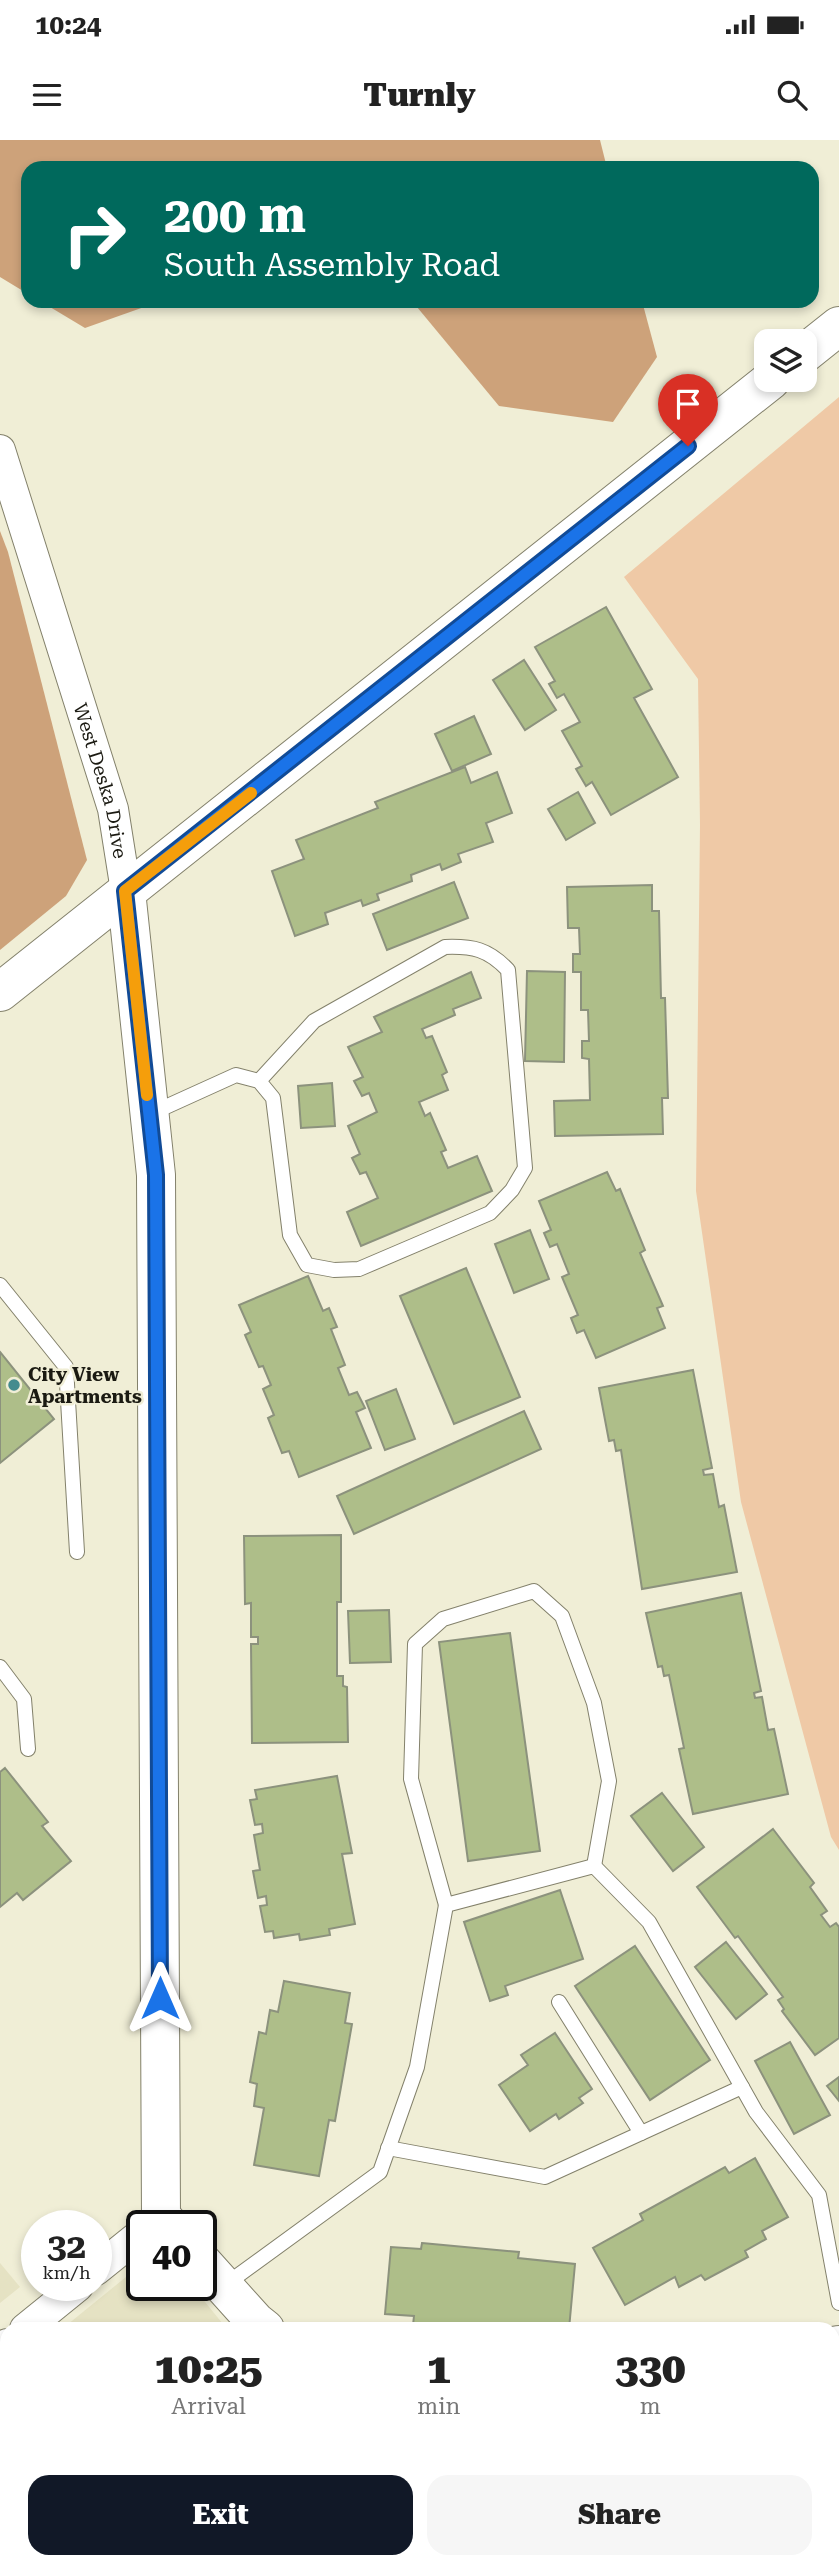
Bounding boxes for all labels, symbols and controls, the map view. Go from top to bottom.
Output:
text: 10:24 [35,10,101,40]
icon: menu [28,76,66,114]
text: Turnly [363,76,476,114]
icon: search [773,76,811,114]
text: 200 m [164,187,306,244]
icon: right [49,189,140,280]
text: South Assembly Road [164,246,500,284]
map controls [754,329,817,392]
button: layers [754,329,817,392]
pin [658,374,718,446]
icon: arrive [669,385,707,423]
street label: West Deska Drive [68,700,132,860]
place label: City View Apartments [28,1363,142,1408]
marker: City View Apartments [6,1377,22,1393]
position arrow [123,1961,197,2035]
speed limit sign: 40 [126,2210,217,2301]
text: 32 [47,2226,86,2267]
text: km/h [42,2262,91,2283]
text: 10:25 [155,2344,263,2393]
text: 1 [427,2344,451,2393]
text: 330 [615,2344,685,2393]
text: Arrival [171,2393,246,2420]
text: min [417,2393,460,2420]
text: m [640,2393,661,2420]
button: Exit [28,2475,413,2555]
button: Share [427,2475,812,2555]

